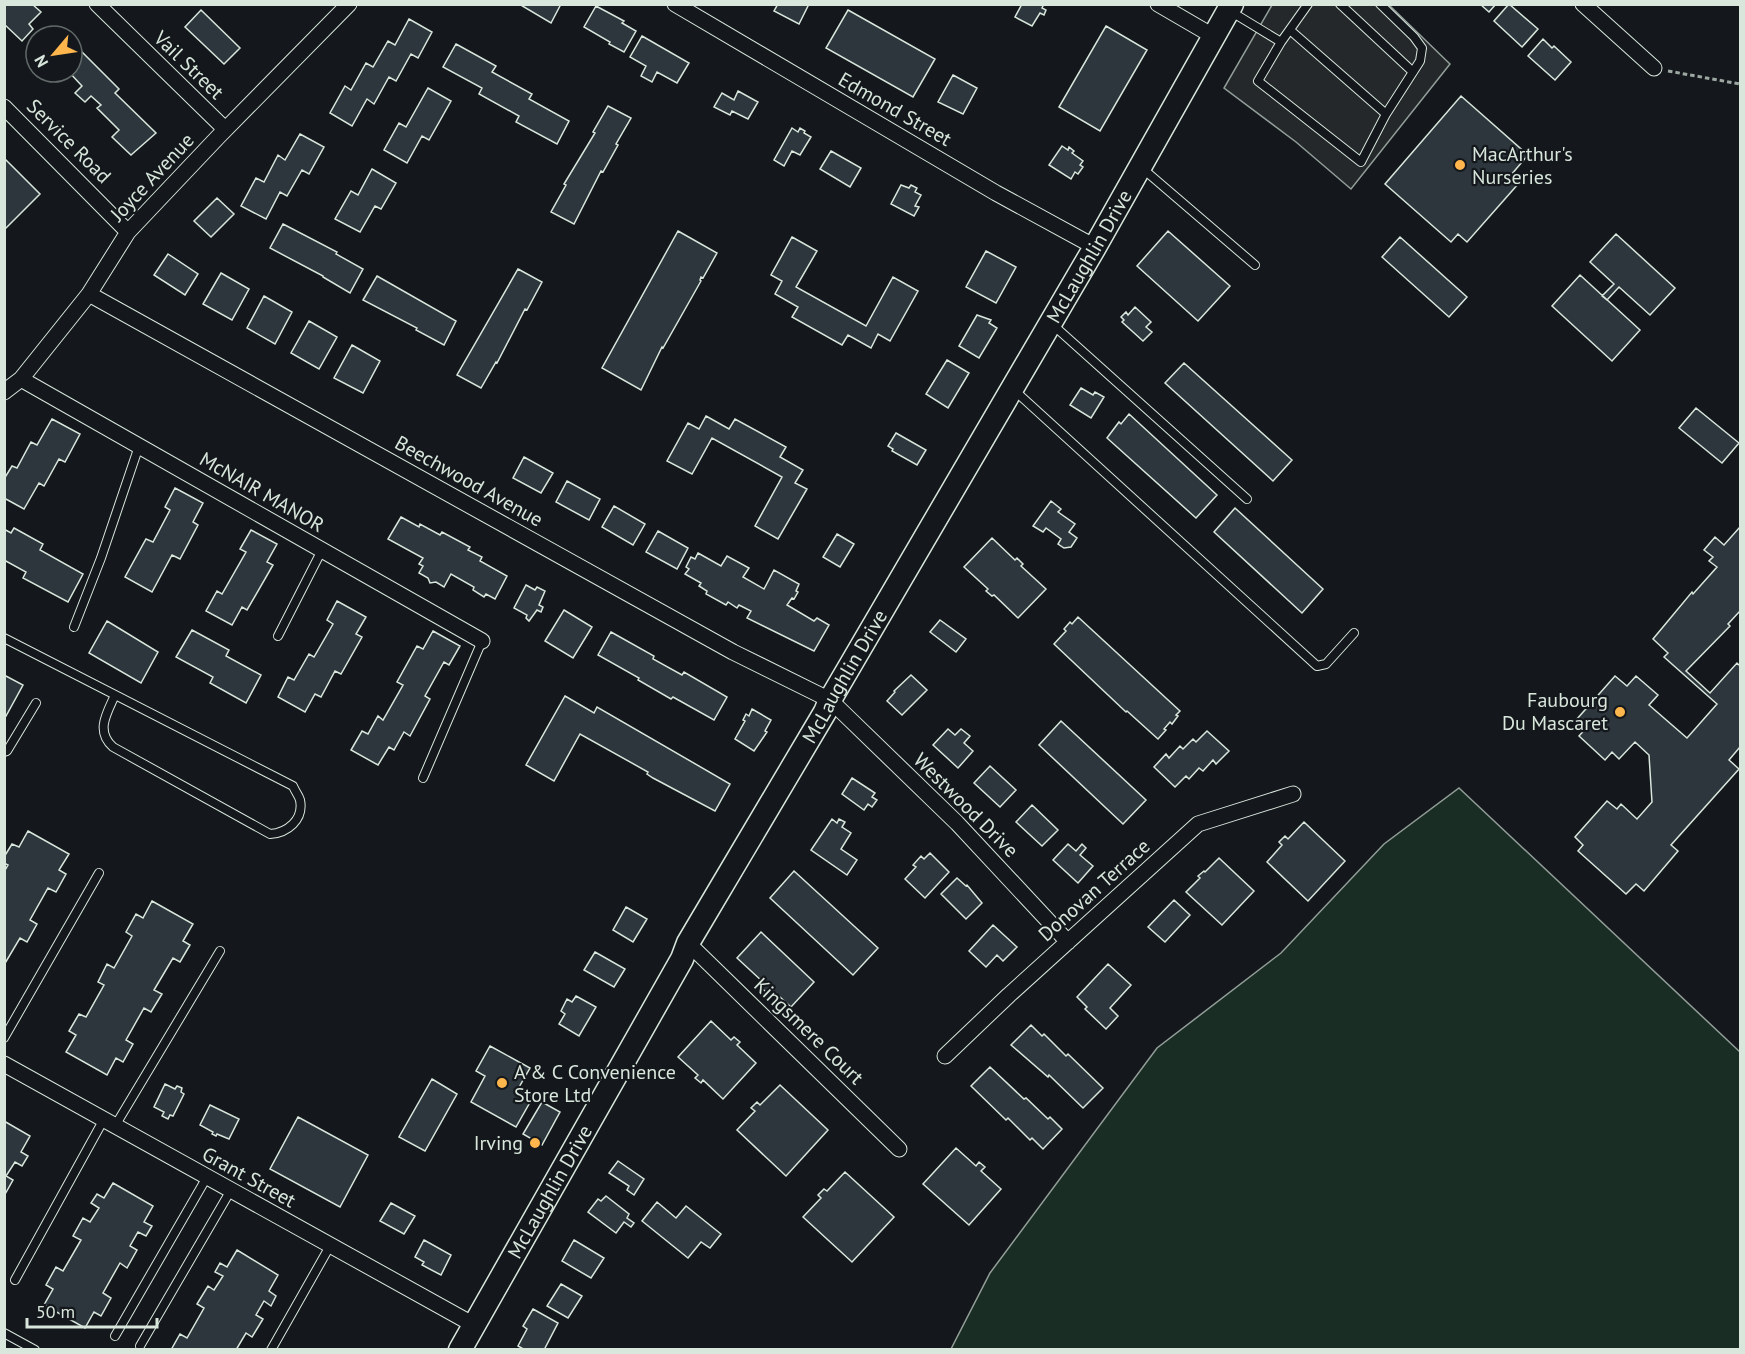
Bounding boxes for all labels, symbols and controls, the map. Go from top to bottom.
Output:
north arrow [24,24,84,84]
street label: Vail Street [148,24,230,105]
text: N [30,52,52,71]
street label: Edmond Street [834,66,956,152]
street label: Service Road [21,93,117,189]
street label: Joyce Avenue [104,127,199,227]
place label: MacArthur's Nurseries [1472,141,1573,190]
marker: MacArthur's Nurseries [1453,158,1467,172]
street label: McLaughlin Drive [1040,185,1138,328]
street label: Beechwood Avenue [390,430,548,532]
street label: McNAIR MANOR [195,446,329,538]
street label: McLaughlin Drive [796,605,893,748]
place label: Faubourg Du Mascaret [1502,687,1608,736]
marker: Faubourg Du Mascaret [1613,705,1627,719]
street label: Westwood Drive [908,747,1024,863]
street label: Donovan Terrace [1033,833,1155,947]
street label: Kingsmere Court [749,972,870,1090]
place label: A & C Convenience Store Ltd [514,1059,676,1108]
marker: A & C Convenience Store Ltd [495,1076,509,1090]
street label: McLaughlin Drive [502,1120,598,1263]
place label: Irving [474,1130,523,1156]
marker: Irving [528,1136,542,1150]
street label: Grant Street [198,1141,301,1213]
scale bar [27,1291,158,1329]
text: 50 m [36,1300,75,1323]

